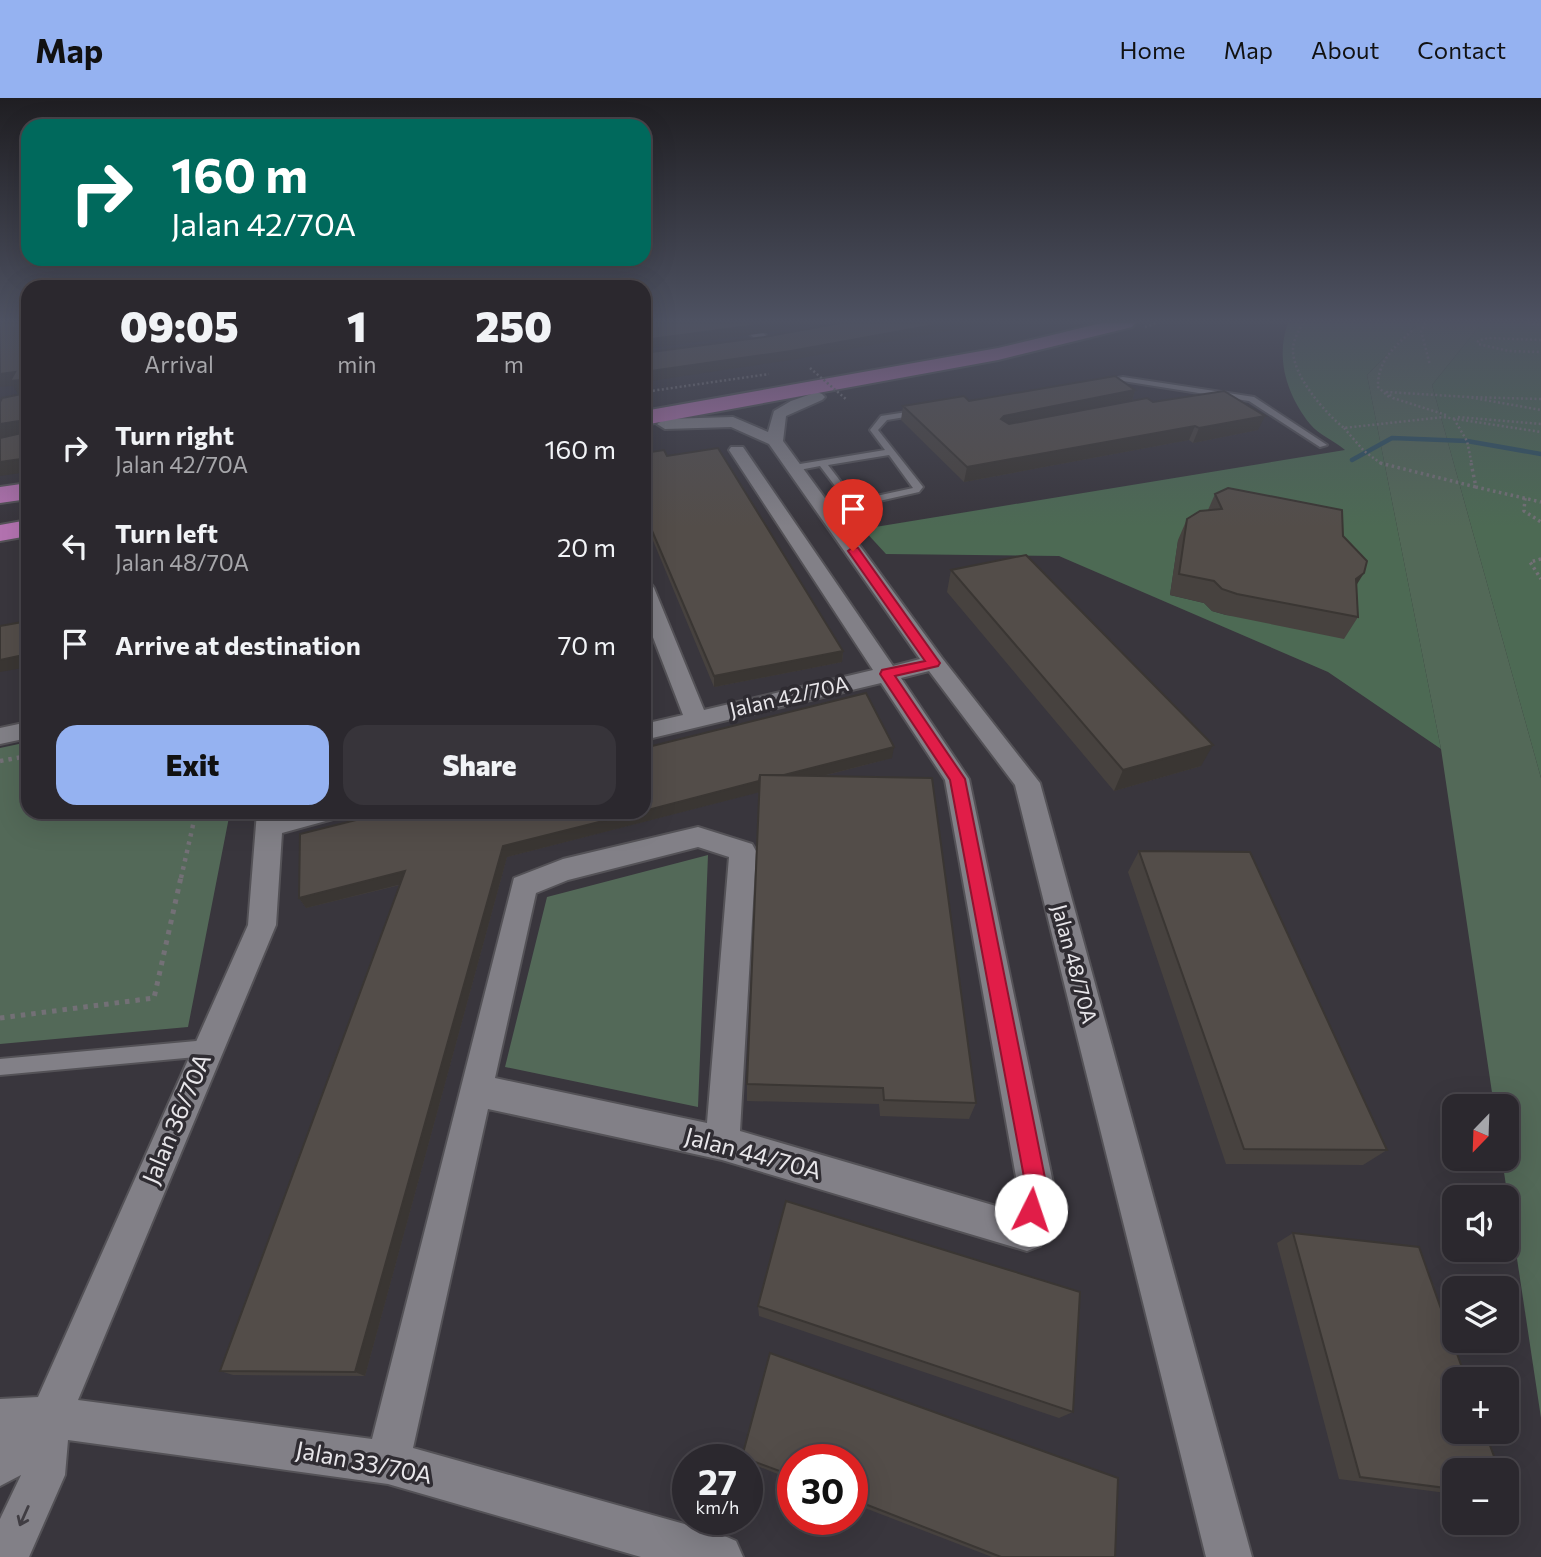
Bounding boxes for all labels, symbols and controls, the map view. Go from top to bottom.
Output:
text: Map [35,29,103,70]
text: Home [1120,35,1186,64]
text: Map [1224,35,1273,64]
text: About [1311,35,1379,64]
text: Contact [1417,35,1506,64]
text: 160 m [171,143,308,203]
icon: right [56,147,147,238]
text: Jalan 42/70A [171,203,356,243]
text: 09:05 [120,299,239,351]
text: 1 [347,299,367,351]
text: 250 [475,299,552,351]
text: Arrival [144,350,214,378]
text: min [337,350,377,378]
text: m [504,350,524,378]
text: Turn right [115,419,234,450]
icon: right [56,429,94,467]
text: 160 m [544,433,616,464]
text: Jalan 42/70A [115,450,248,478]
pin [823,479,883,551]
icon: arrive [834,490,872,528]
text: Turn left [115,517,218,548]
icon: left [56,527,94,565]
text: 20 m [557,531,616,562]
text: Jalan 48/70A [115,548,249,576]
icon: arrive [56,625,94,663]
text: Arrive at destination [115,629,361,660]
text: 70 m [558,629,616,660]
street label: Jalan 42/70A [727,670,851,721]
button: Exit [56,725,329,805]
button: Share [343,725,616,805]
street label: Jalan 48/70A [1048,901,1103,1026]
street label: Jalan 36/70A [135,1049,216,1188]
north arrow [1442,1094,1519,1171]
map controls [1442,1094,1519,1535]
street label: Jalan 44/70A [682,1120,825,1185]
position arrow [994,1173,1068,1247]
button: sound [1442,1185,1519,1262]
button: layers [1442,1276,1519,1353]
button: + [1442,1367,1519,1444]
street label: Jalan 33/70A [294,1434,435,1489]
speed limit sign: 30 [777,1444,868,1535]
button: − [1442,1458,1519,1535]
text: 27 [698,1459,737,1502]
text: km/h [696,1496,739,1518]
one-way arrow [17,1505,30,1526]

